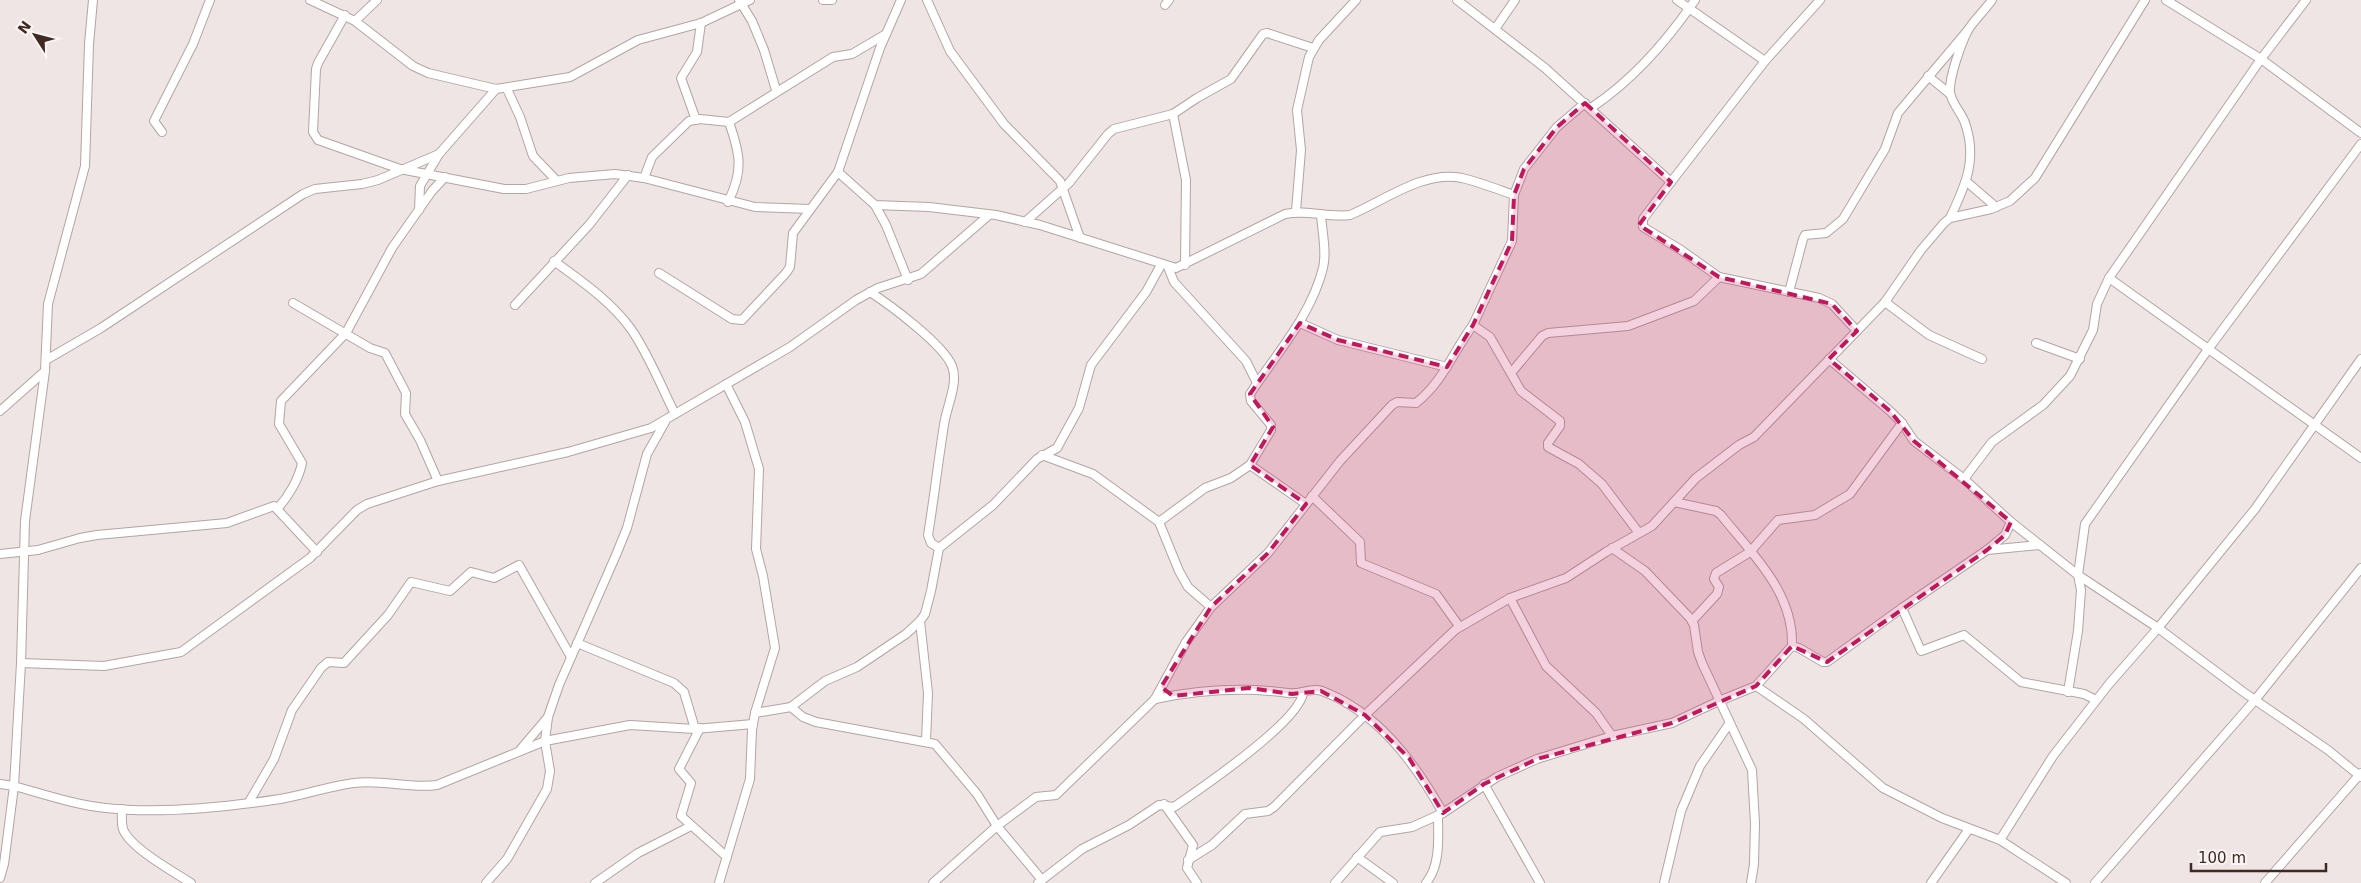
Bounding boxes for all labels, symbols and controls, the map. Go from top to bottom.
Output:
north arrow [10,10,60,60]
text: N [15,18,34,37]
scale bar [2191,840,2326,872]
text: 100 m [2198,849,2246,867]

